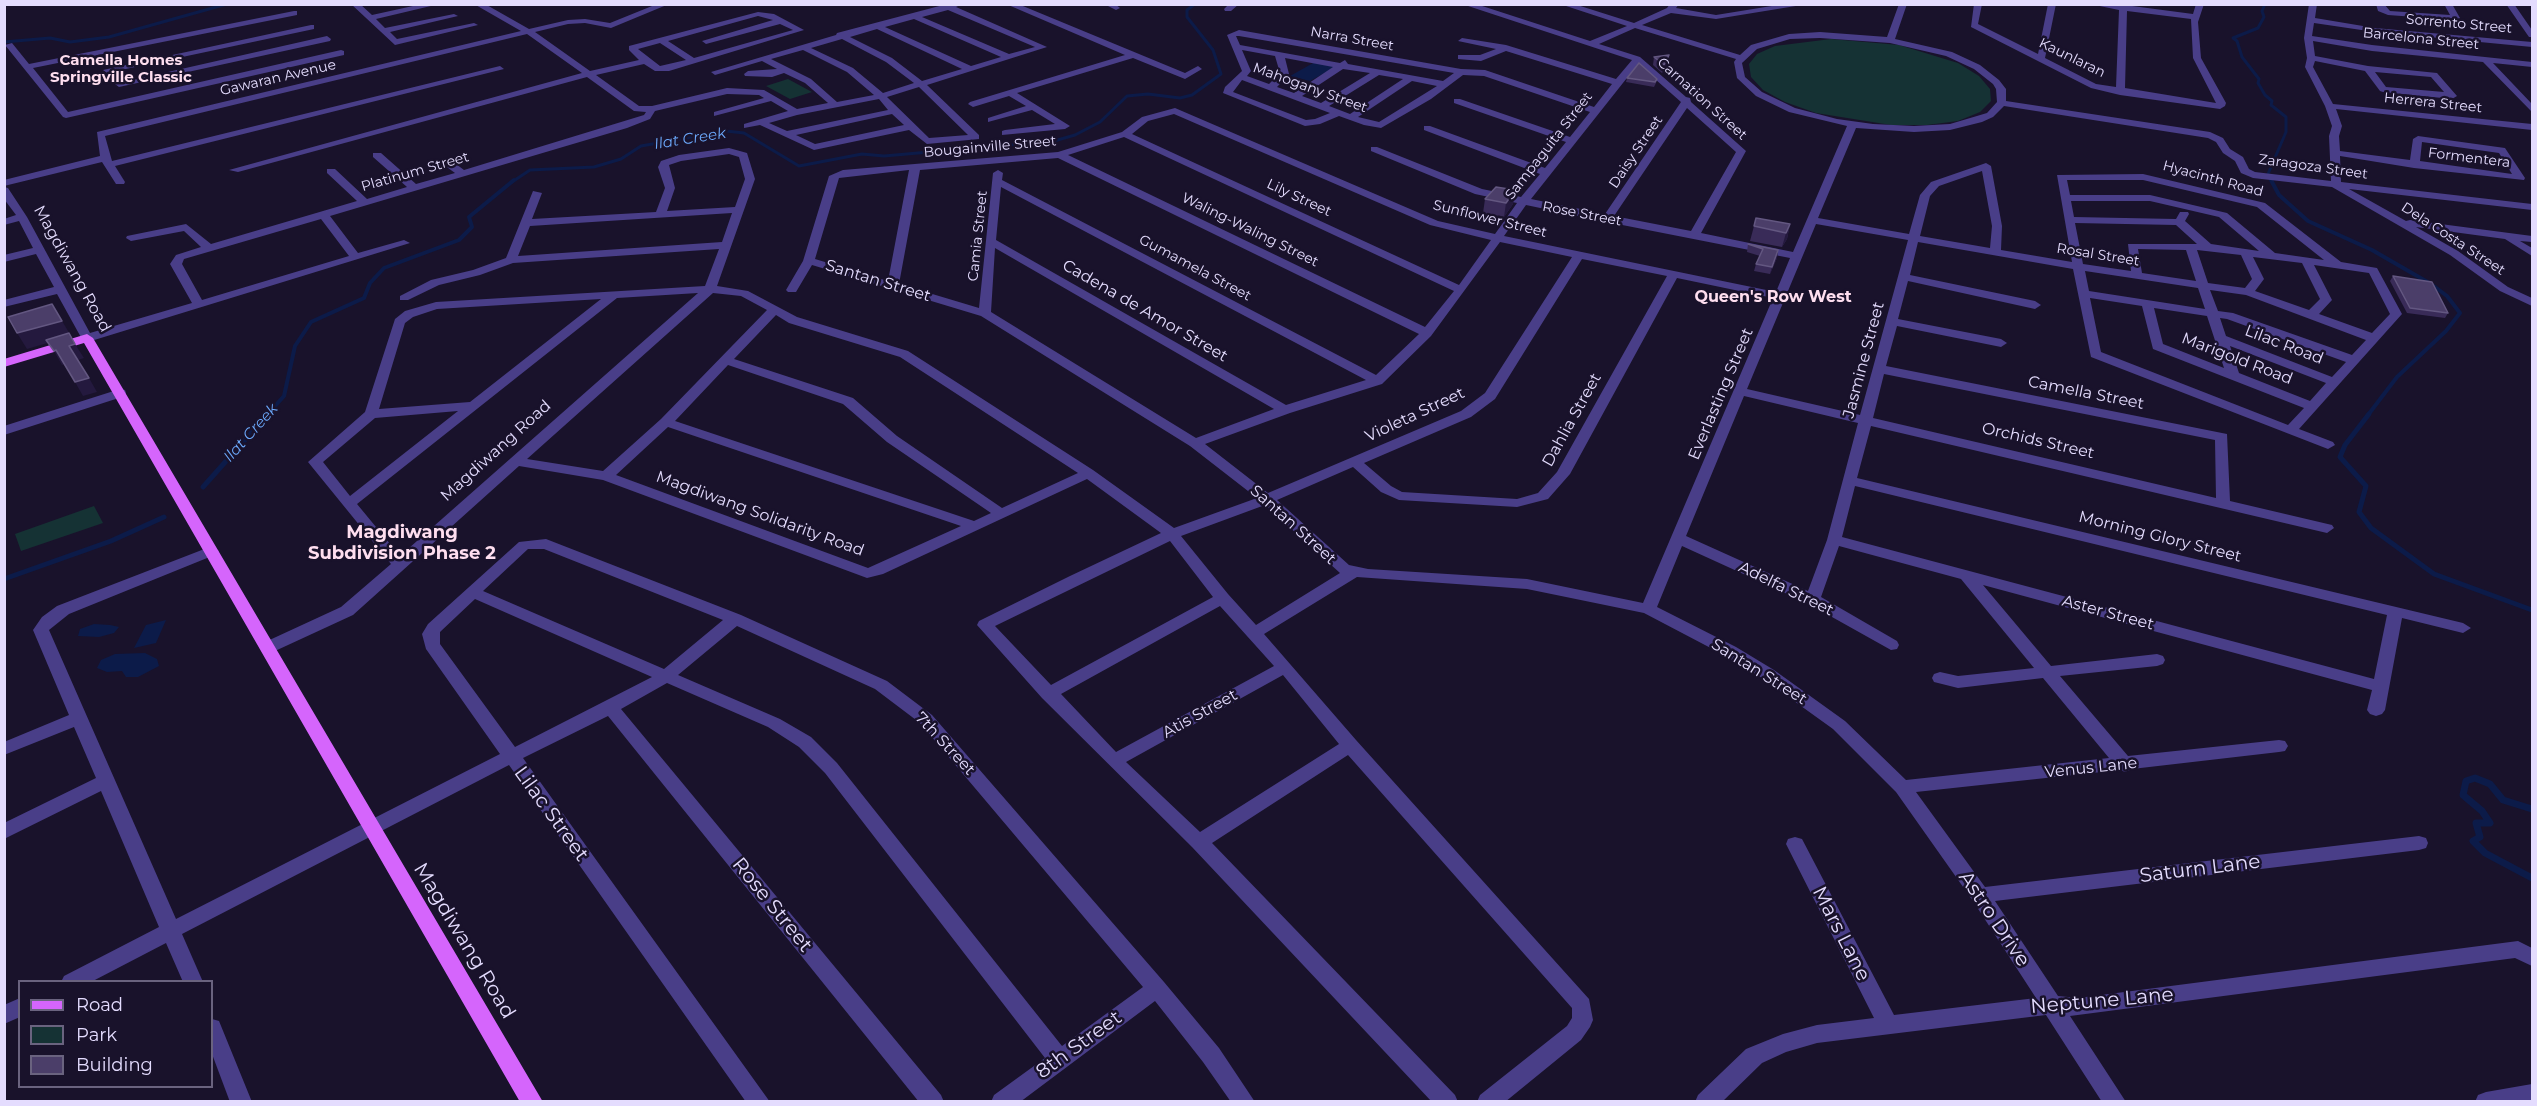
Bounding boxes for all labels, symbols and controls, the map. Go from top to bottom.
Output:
street label: Sorrento Street [2405,11,2513,37]
street label: Narra Street [1309,23,1395,55]
street label: Barcelona Street [2362,25,2480,53]
street label: Kaunlaran [2036,35,2108,81]
district label: Camella Homes Springville Classic [50,52,192,87]
street label: Carnation Street [1654,54,1750,144]
street label: Gawaran Avenue [218,56,338,100]
street label: Mahogany Street [1251,60,1369,116]
street label: Sampaguita Street [1502,89,1596,203]
street label: Herrera Street [2383,89,2483,117]
street label: Daisy Street [1606,112,1666,192]
water label: Ilat Creek [653,124,727,154]
street label: Bougainville Street [923,133,1057,161]
street label: Formentera [2427,145,2511,171]
street label: Platinum Street [359,149,471,195]
street label: Zaragoza Street [2257,151,2369,183]
street label: Hyacinth Road [2161,158,2265,200]
street label: Lily Street [1264,176,1334,220]
street label: Camia Street [965,190,991,282]
street label: Waling-Waling Street [1179,190,1321,270]
street label: Sunflower Street [1431,197,1549,241]
street label: Rose Street [1541,198,1623,230]
street label: Dela Costa Street [2398,199,2508,279]
street label: Magdiwang Road [29,202,115,336]
street label: Gumamela Street [1136,231,1254,305]
street label: Rosal Street [2055,240,2141,270]
street label: Santan Street [823,256,933,306]
street label: Cadena de Amor Street [1059,256,1231,366]
district label: Queen's Row West [1694,287,1852,307]
street label: Jasmine Street [1839,300,1889,420]
street label: Lilac Road [2242,321,2326,369]
street label: Everlasting Street [1684,325,1758,463]
street label: Marigold Road [2179,329,2295,389]
street label: Dahlia Street [1538,370,1606,470]
street label: Camella Street [2026,372,2146,414]
street label: Violeta Street [1362,384,1468,446]
street label: Magdiwang Road [437,396,555,506]
water label: Ilat Creek [220,400,282,466]
street label: Orchids Street [1980,419,2096,463]
street label: Magdiwang Solidarity Road [653,467,867,561]
street label: Santan Street [1246,481,1340,569]
street label: Morning Glory Street [2077,507,2243,567]
district label: Magdiwang Subdivision Phase 2 [308,522,496,564]
street label: Adelfa Street [1735,558,1837,620]
street label: Aster Street [2060,592,2156,634]
street label: Santan Street [1708,635,1810,709]
street label: Atis Street [1159,686,1241,742]
street label: 7th Street [911,709,979,779]
street label: Venus Lane [2044,754,2138,782]
street label: Lilac Street [509,762,593,866]
street label: Saturn Lane [2138,850,2262,888]
street label: Rose Street [727,853,817,957]
street label: Magdiwang Road [408,859,520,1023]
street label: Astro Drive [1953,867,2035,971]
street label: Mars Lane [1807,883,1875,985]
legend [18,980,213,1088]
street label: Neptune Lane [2029,983,2175,1019]
text: Road [76,994,123,1016]
street label: 8th Street [1031,1006,1127,1084]
text: Park [76,1024,117,1046]
text: Building [76,1054,153,1076]

